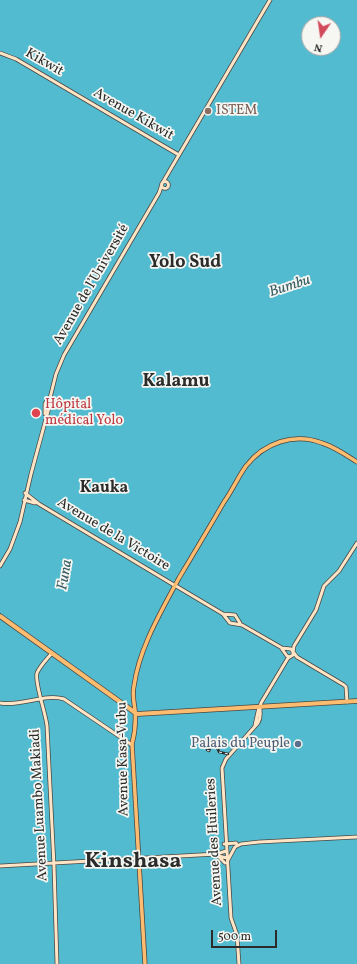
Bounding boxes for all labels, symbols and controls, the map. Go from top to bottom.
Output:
north arrow [301,16,341,56]
text: N [313,39,324,55]
street label: Kikwit [22,45,66,81]
street label: Avenue Kikwit [90,85,176,145]
place label: ISTEM [216,103,257,119]
marker: ISTEM [203,106,213,116]
street label: Avenue de l’Université [51,222,133,348]
district label: Yolo Sud [149,253,221,275]
water label: Bumbu [267,272,313,302]
district label: Kalamu [143,372,209,394]
place label: Hôpital médical Yolo [45,397,123,430]
marker: Hôpital médical Yolo [30,407,42,419]
district label: Kauka [80,479,128,499]
street label: Avenue de la Victoire [54,495,172,575]
water label: Funa [55,559,77,591]
street label: Avenue Kasa-Vubu [115,702,133,816]
street label: Avenue Luambo Makiadi [28,728,52,882]
place label: Palais du Peuple [191,736,290,752]
marker: Palais du Peuple [293,739,303,749]
street label: Avenue des Huileries [203,778,227,906]
district label: Kinshasa [85,850,181,876]
scale bar [213,922,279,948]
text: 500 m [218,929,251,945]

